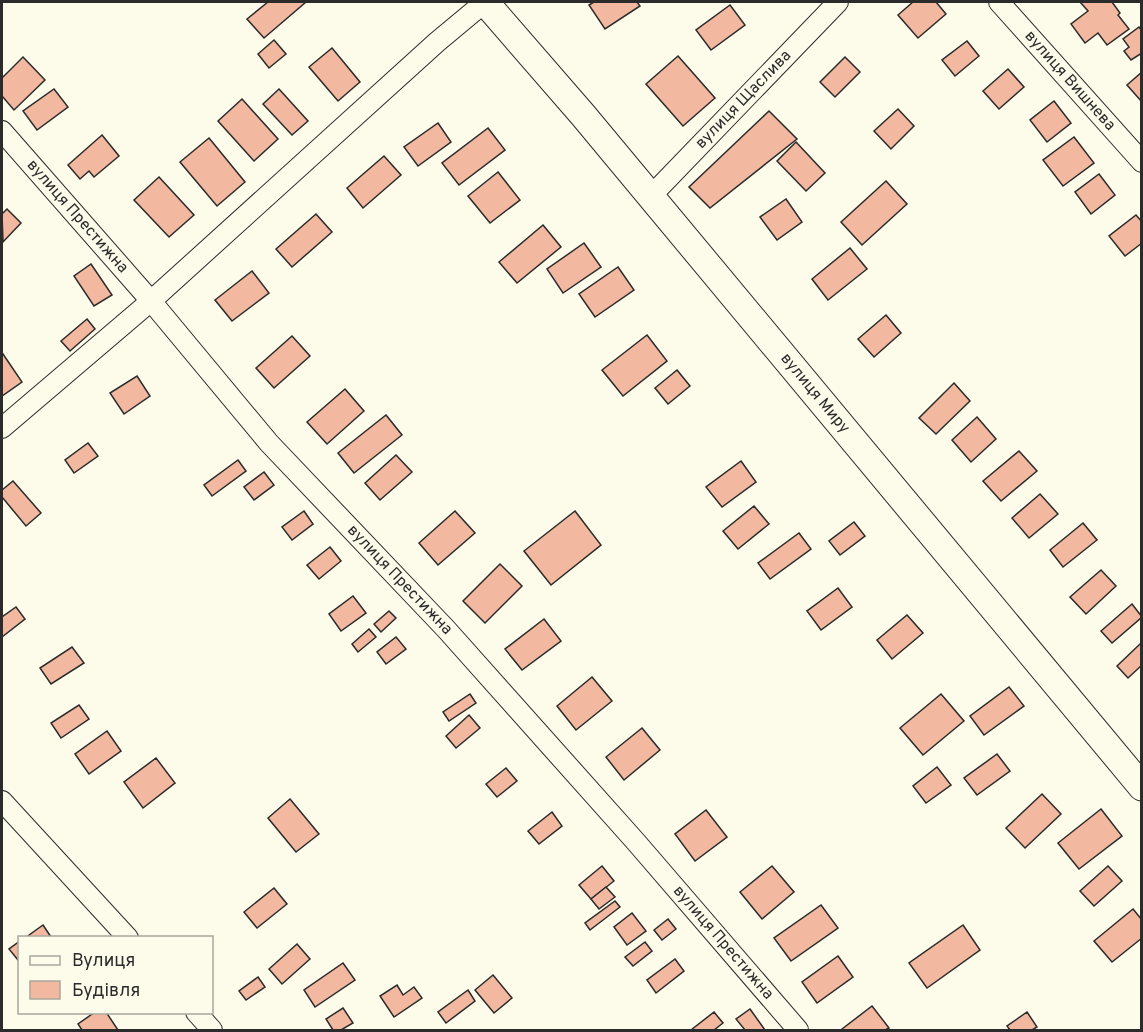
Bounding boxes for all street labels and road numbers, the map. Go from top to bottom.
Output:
street label: вулиця Вишнева [1020,27,1120,135]
street label: вулиця Щаслива [691,46,796,154]
street label: вулиця Престижна [22,156,132,278]
street label: вулиця Миру [776,349,854,438]
street label: вулиця Престижна [342,521,457,639]
street label: вулиця Престижна [668,882,778,1004]

